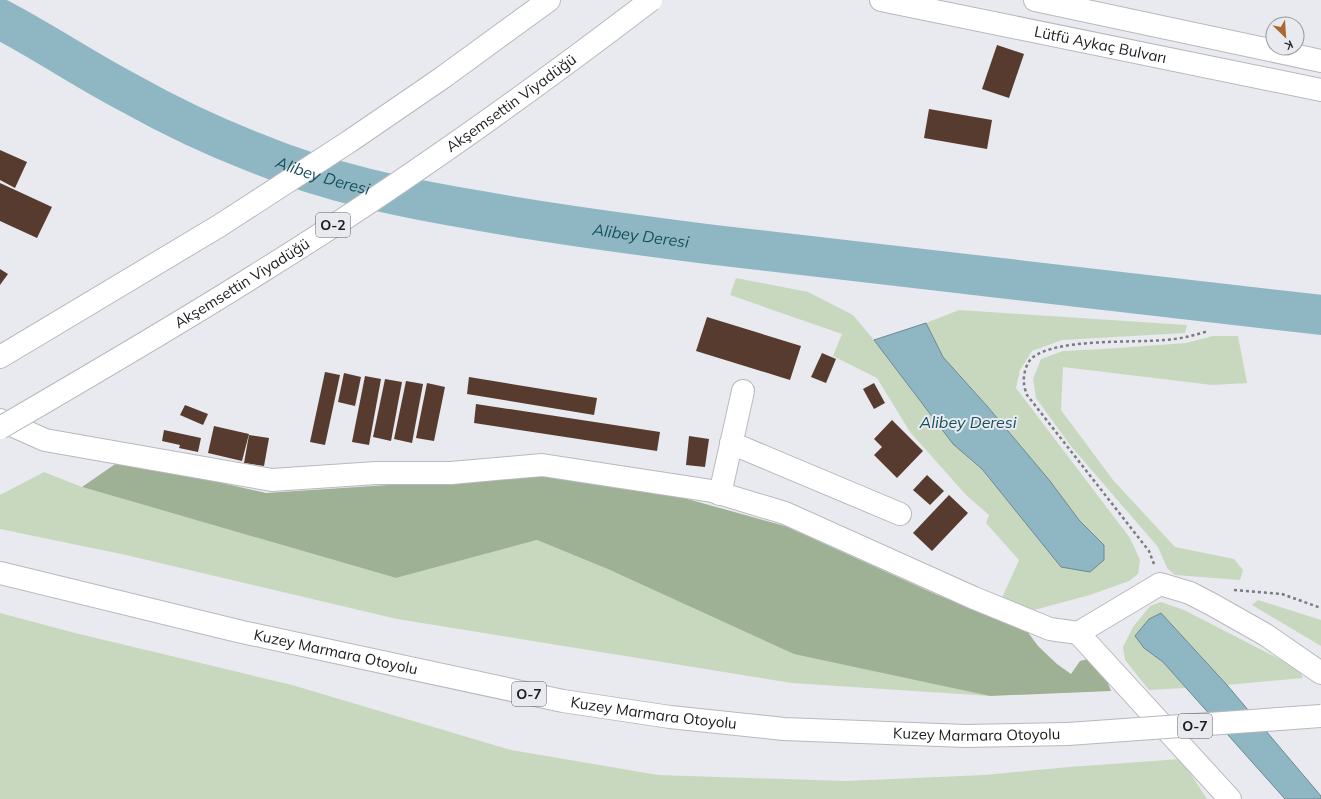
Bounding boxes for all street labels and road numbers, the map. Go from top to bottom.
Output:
street label: Lütfü Aykaç Bulvarı [1033,22,1168,67]
street label: Akşemsettin Viyadüğü [442,50,580,156]
road number: O-2 [316,213,350,237]
street label: Akşemsettin Viyadüğü [171,234,313,332]
street label: Kuzey Marmara Otoyolu [252,625,420,679]
road number: O-7 [512,682,546,706]
street label: Kuzey Marmara Otoyolu [569,692,738,733]
road number: O-7 [1178,714,1212,738]
street label: Kuzey Marmara Otoyolu [893,723,1060,745]

